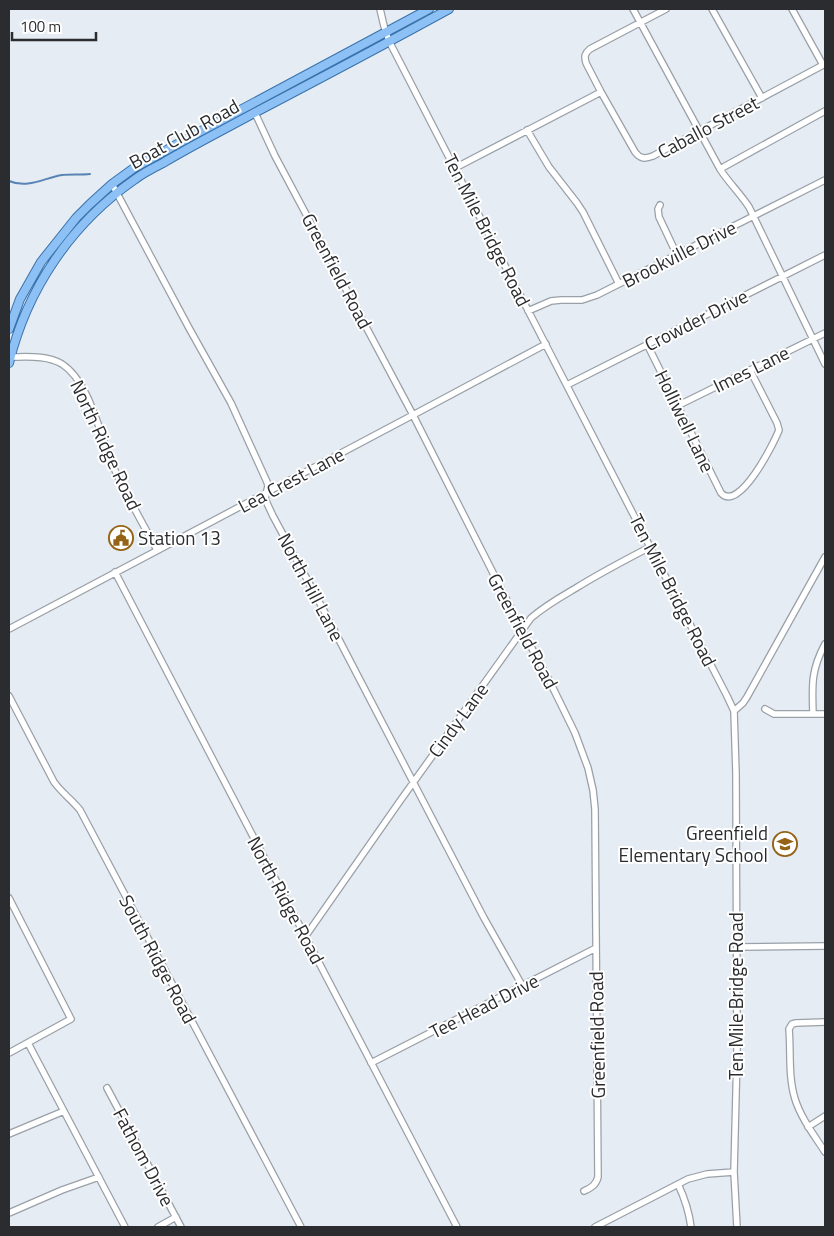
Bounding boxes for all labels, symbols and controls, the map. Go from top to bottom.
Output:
scale bar [12,10,96,42]
text: 100 m [20,15,61,38]
street label: Caballo Street [652,87,764,165]
street label: Boat Club Road [123,91,244,176]
street label: Ten Mile Bridge Road [436,148,538,311]
street label: Greenfield Road [295,208,380,334]
street label: Brookville Drive [617,212,741,295]
street label: Crowder Drive [639,281,753,358]
street label: Imes Lane [708,338,794,399]
street label: Holliwell Lane [648,365,723,477]
street label: North Ridge Road [64,375,149,515]
street label: Lea Crest Lane [232,439,349,520]
street label: Ten Mile Bridge Road [622,508,724,671]
place label: Station 13 [138,523,221,552]
public building icon: Station 13 [108,525,134,551]
street label: North Hill Lane [271,528,352,646]
street label: Greenfield Road [481,568,566,694]
street label: Cindy Lane [420,676,495,763]
place label: Greenfield Elementary School [619,818,768,869]
street label: North Ridge Road [241,831,332,969]
school or university icon: Greenfield Elementary School [772,831,798,857]
street label: South Ridge Road [112,889,205,1028]
street label: Ten Mile Bridge Road [721,912,750,1080]
street label: Tee Head Drive [424,966,543,1046]
street label: Greenfield Road [581,971,612,1099]
street label: Fathom Drive [106,1103,182,1211]

